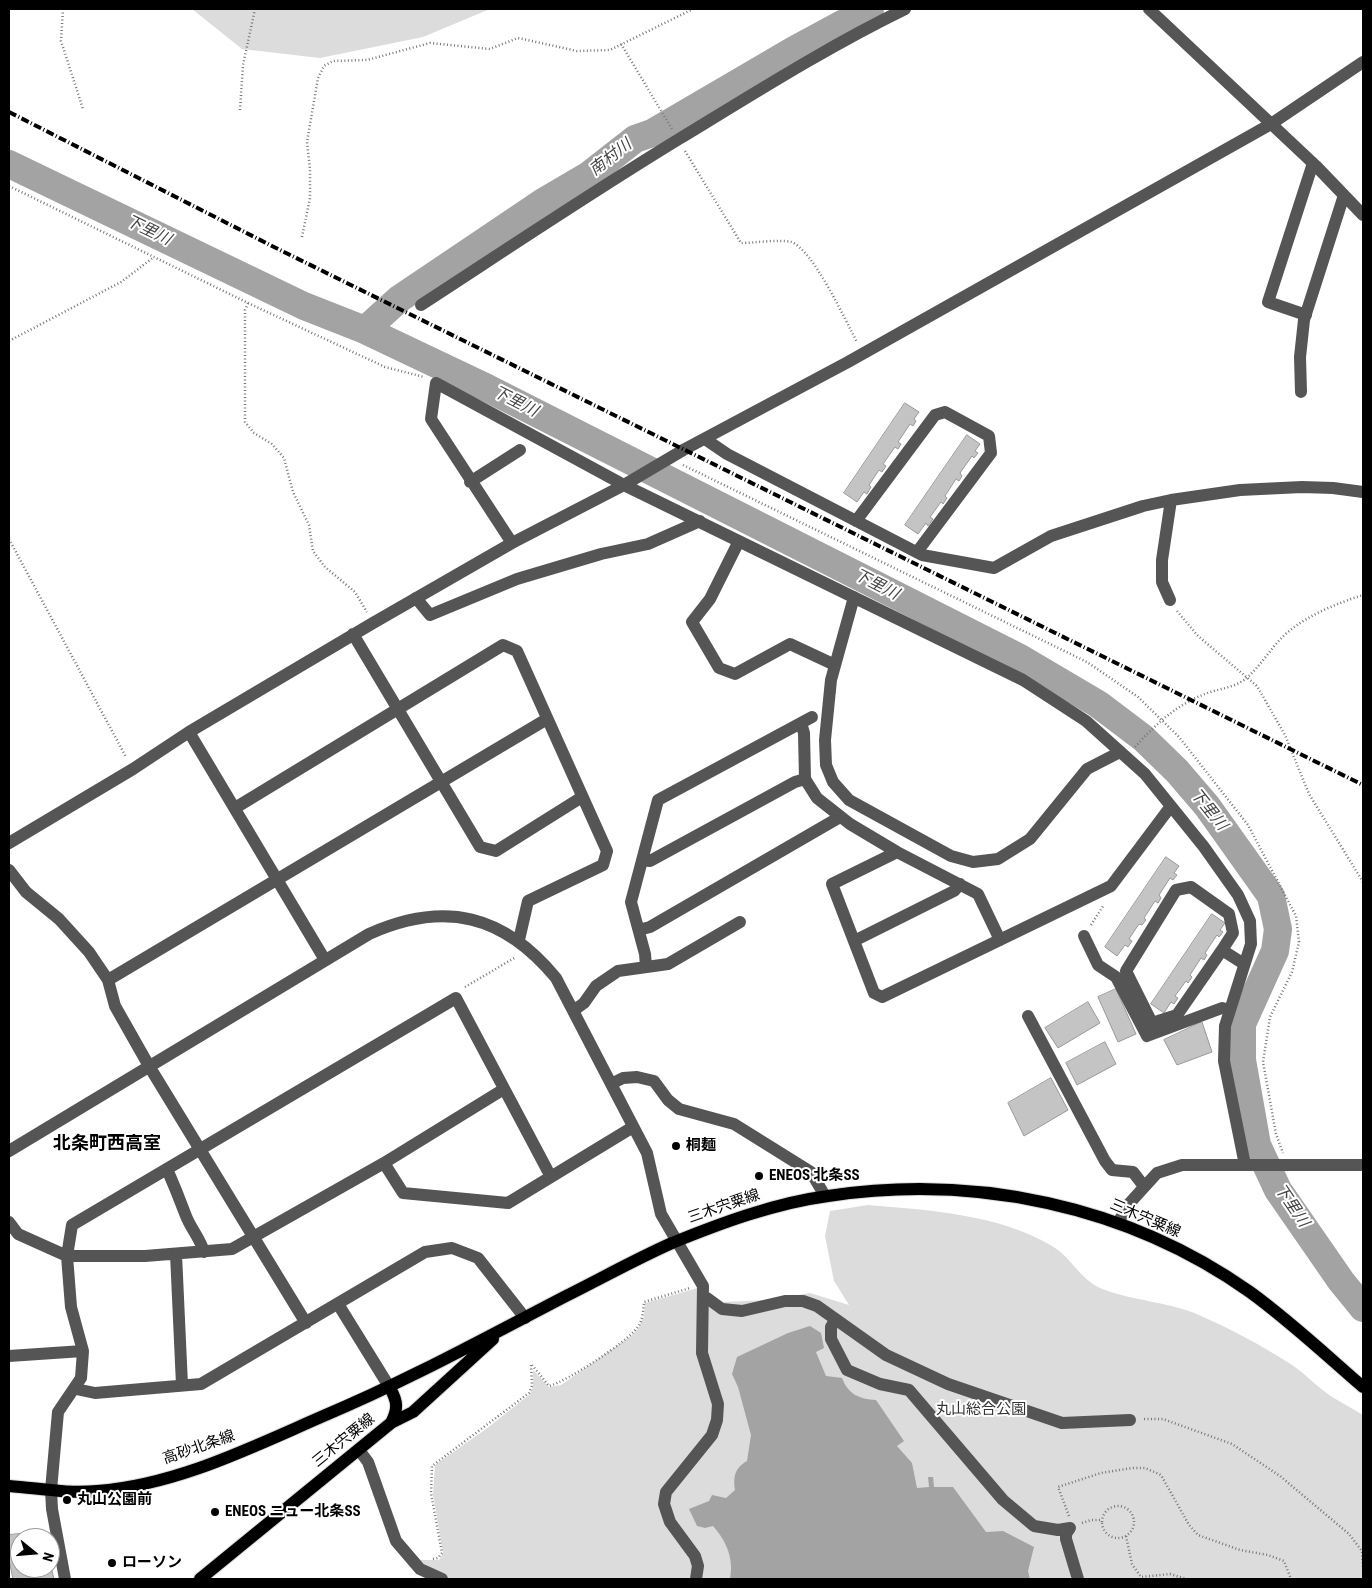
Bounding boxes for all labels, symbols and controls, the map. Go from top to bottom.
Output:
water label: 南村川 [586,136,636,180]
water label: 下里川 [122,212,174,250]
water label: 下里川 [489,383,541,421]
water label: 下里川 [850,566,902,604]
water label: 下里川 [1185,785,1231,835]
district label: 北条町西高室 [53,1133,161,1155]
place label: 桐麺 [686,1137,716,1155]
marker: 桐麺 [670,1140,682,1152]
place label: ENEOS 北条SS [769,1167,860,1185]
marker: ENEOS 北条SS [753,1170,765,1182]
water label: 下里川 [1270,1181,1312,1231]
street label: 三木宍粟線 [686,1186,762,1228]
street label: 三木宍粟線 [1107,1196,1183,1242]
park label: 丸山総合公園 [936,1401,1026,1419]
street label: 三木宍粟線 [309,1410,379,1472]
street label: 高砂北条線 [161,1427,237,1469]
place label: 丸山公園前 [77,1491,152,1509]
marker: 丸山公園前 [61,1494,73,1506]
place label: ENEOS ニュー北条SS [225,1503,361,1521]
marker: ENEOS ニュー北条SS [209,1506,221,1518]
north arrow [10,1528,60,1578]
text: N [39,1551,57,1564]
place label: ローソン [122,1554,182,1572]
marker: ローソン [106,1557,118,1569]

